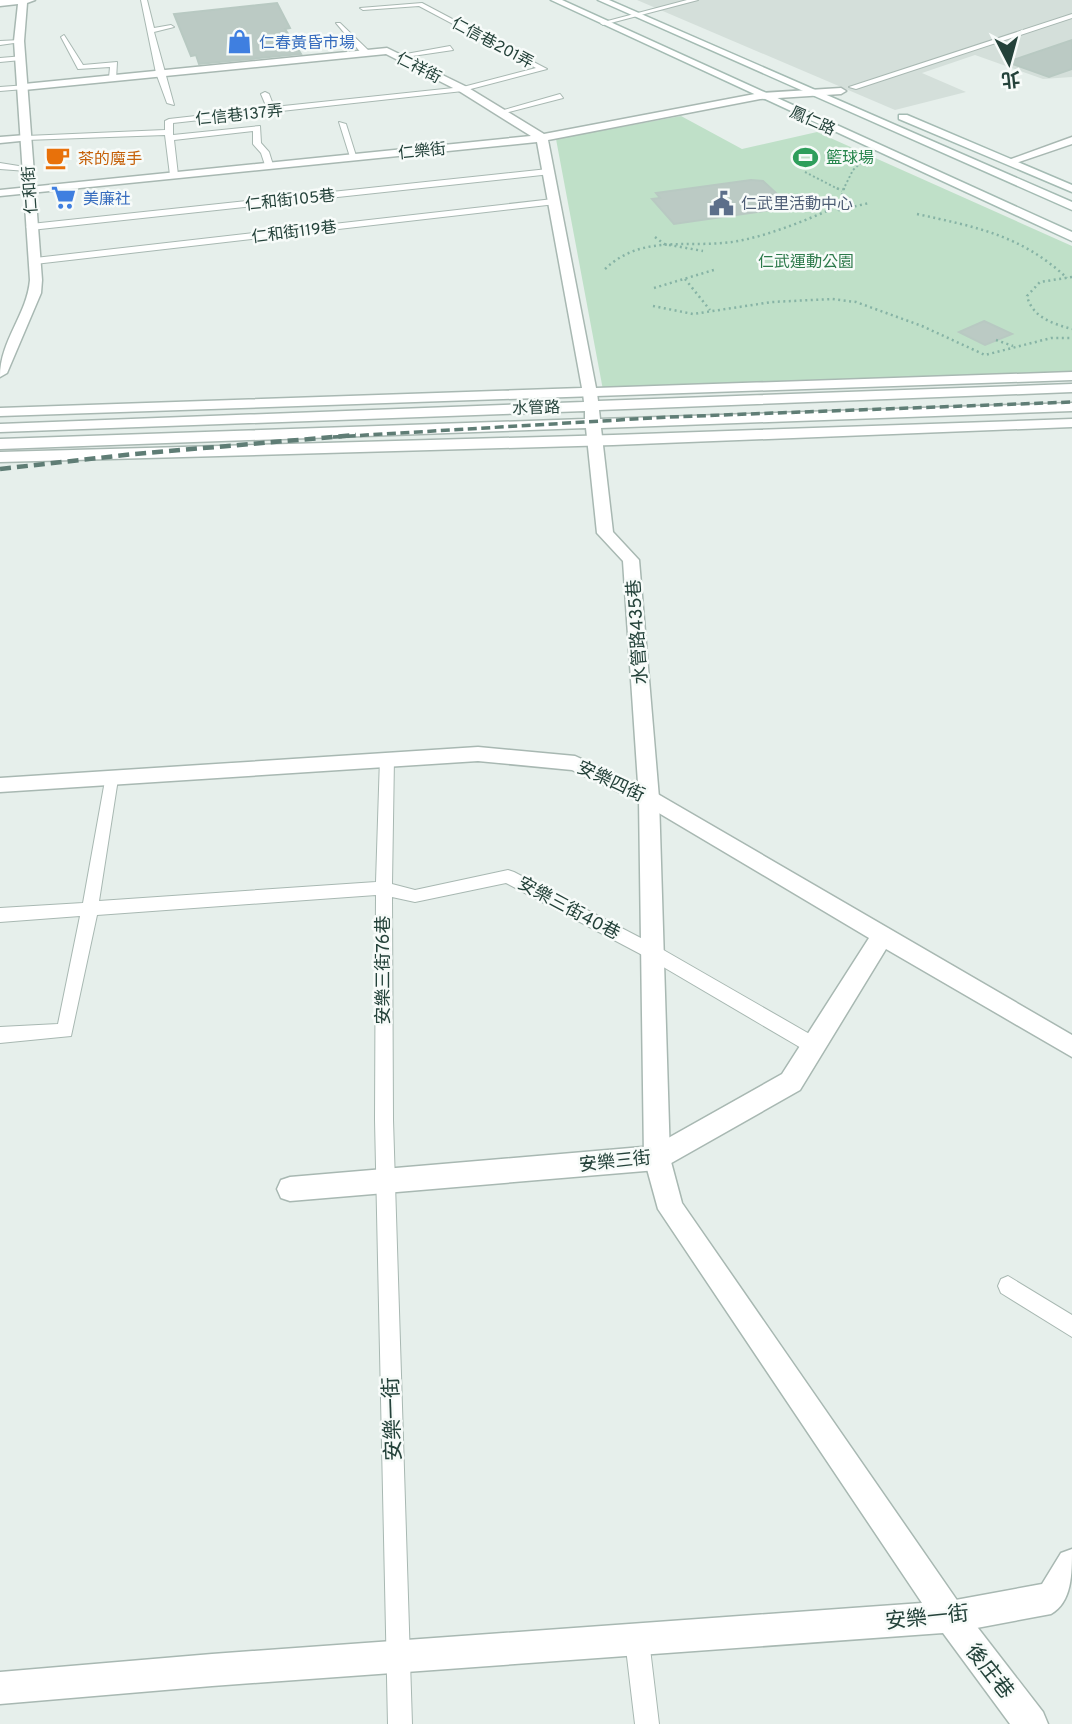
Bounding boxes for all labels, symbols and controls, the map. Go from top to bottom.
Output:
street label: 仁信巷201弄 [448,14,537,74]
shop icon: 仁春黃昏市場 [225,28,253,56]
north arrow [974,28,1044,98]
place label: 仁春黃昏市場 [259,34,355,54]
street label: 仁祥街 [392,49,444,89]
text: 北 [1000,65,1021,91]
street label: 仁信巷137弄 [195,101,284,131]
street label: 鳳仁路 [786,103,838,141]
street label: 仁樂街 [397,140,447,164]
sports icon: 籃球場 [792,143,820,171]
cafe icon: 茶的魔手 [44,144,72,172]
place label: 籃球場 [826,148,874,169]
place label: 茶的魔手 [78,150,142,170]
street label: 仁和街 [19,165,43,215]
supermarket icon: 美廉社 [49,184,77,212]
street label: 仁和街105巷 [244,186,336,216]
public building icon: 仁武里活動中心 [707,189,735,217]
place label: 美廉社 [83,190,131,210]
place label: 仁武里活動中心 [741,195,853,215]
street label: 仁和街119巷 [251,218,338,248]
park label: 仁武運動公園 [758,253,854,273]
street label: 水管路 [512,398,560,420]
street label: 水管路435巷 [623,579,654,685]
street label: 安樂四街 [573,757,648,808]
street label: 安樂三街40巷 [513,873,623,946]
street label: 安樂三街76巷 [373,915,396,1025]
street label: 安樂三街 [578,1147,652,1178]
street label: 安樂一街 [379,1377,408,1461]
street label: 安樂一街 [884,1601,970,1636]
street label: 後庄巷 [959,1639,1019,1705]

